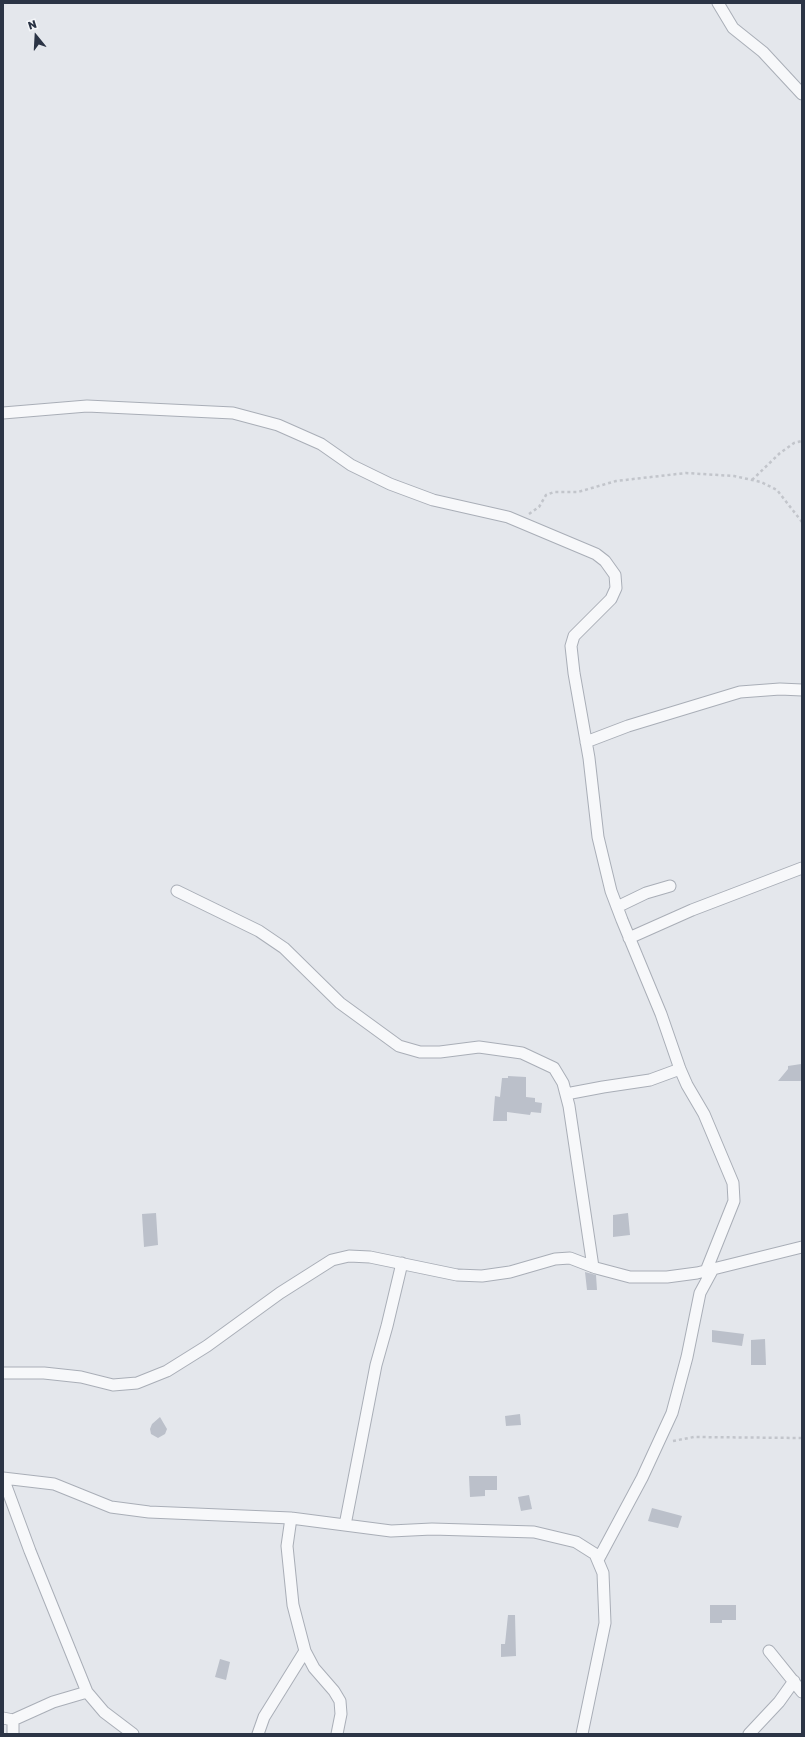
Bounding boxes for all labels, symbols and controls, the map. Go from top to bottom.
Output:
north arrow [16,16,56,56]
text: N [26,17,38,32]

